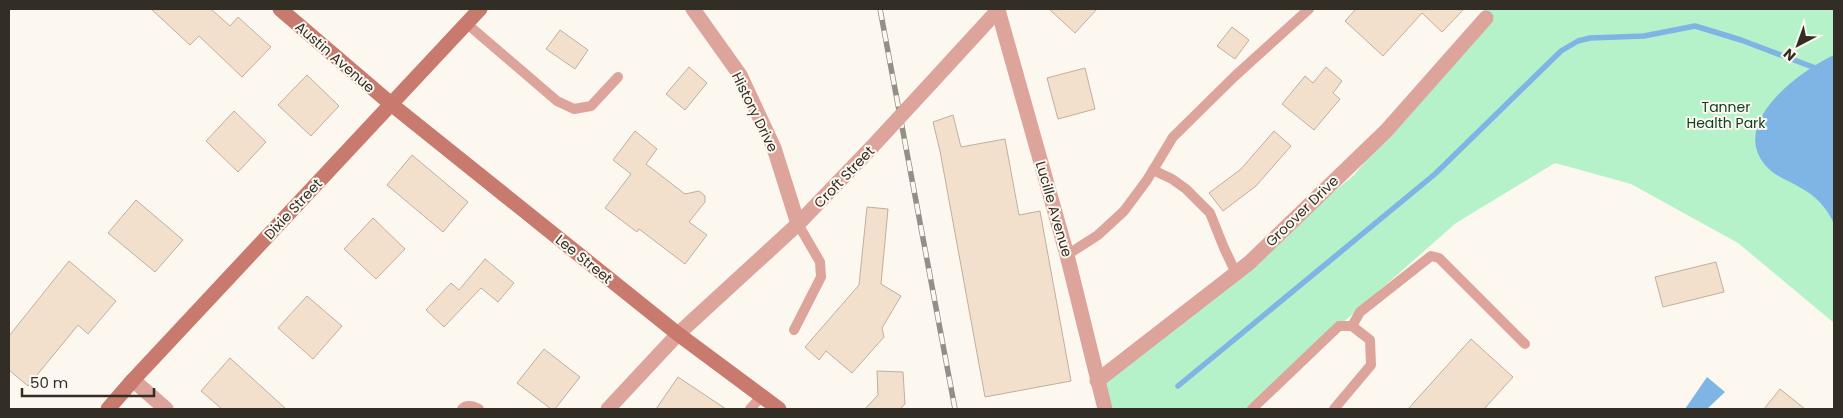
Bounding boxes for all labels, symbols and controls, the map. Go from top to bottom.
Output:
street label: Austin Avenue [291,17,379,97]
north arrow [1773,20,1823,70]
text: N [1779,44,1800,66]
street label: History Drive [727,69,783,156]
park label: Tanner Health Park [1686,97,1766,133]
street label: Croft Street [809,141,879,213]
street label: Lucille Avenue [1031,159,1077,260]
street label: Groover Drive [1261,171,1343,251]
street label: Dixie Street [259,174,327,244]
street label: Lee Street [551,230,617,288]
scale bar [22,366,155,398]
text: 50 m [30,372,68,393]

